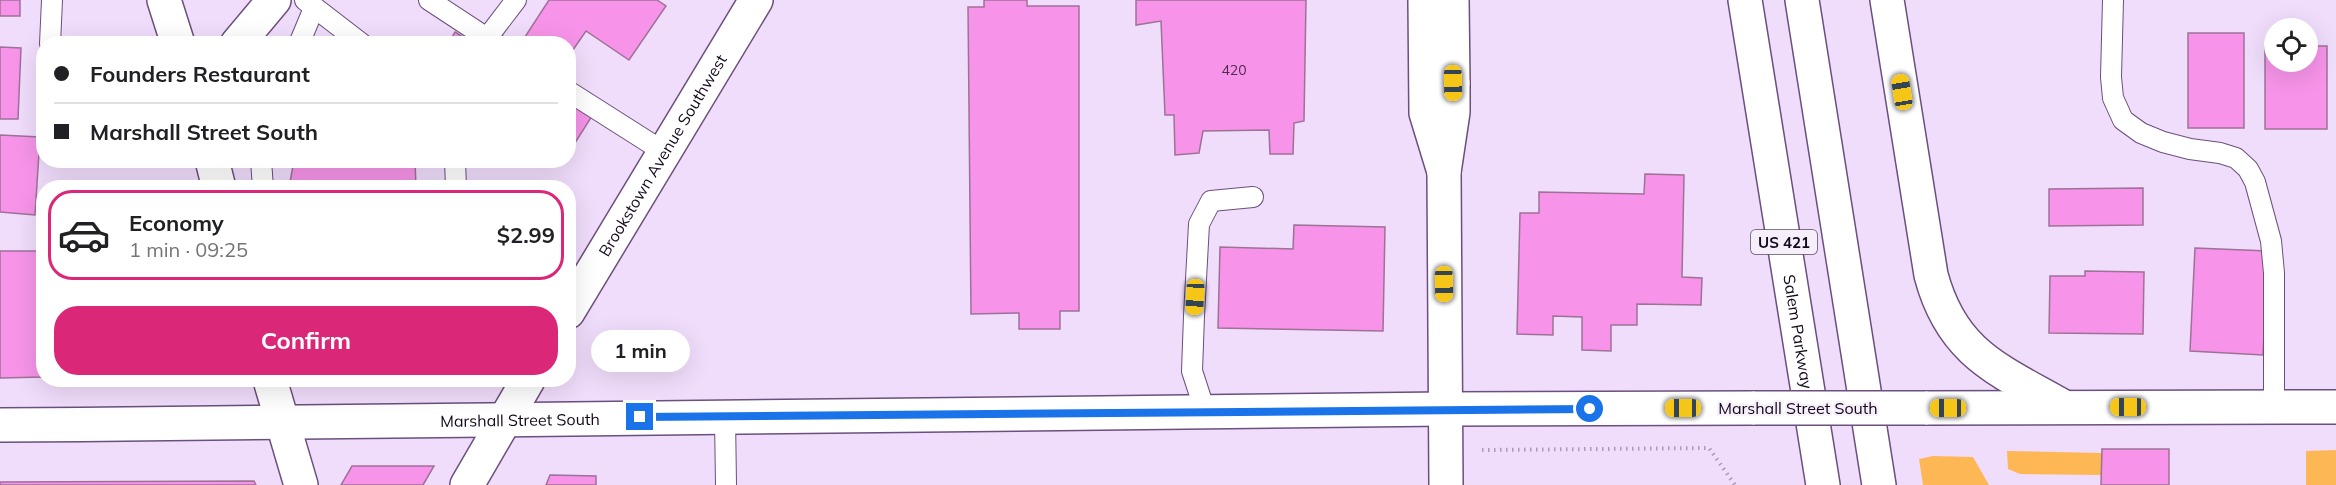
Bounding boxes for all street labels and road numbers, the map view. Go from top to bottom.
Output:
street label: Brookstown Avenue Southwest [594,50,731,260]
road number: US 421 [1751,230,1817,254]
street label: Salem Parkway [1779,273,1817,391]
street label: Marshall Street South [1718,398,1878,418]
street label: Marshall Street South [440,409,600,431]

